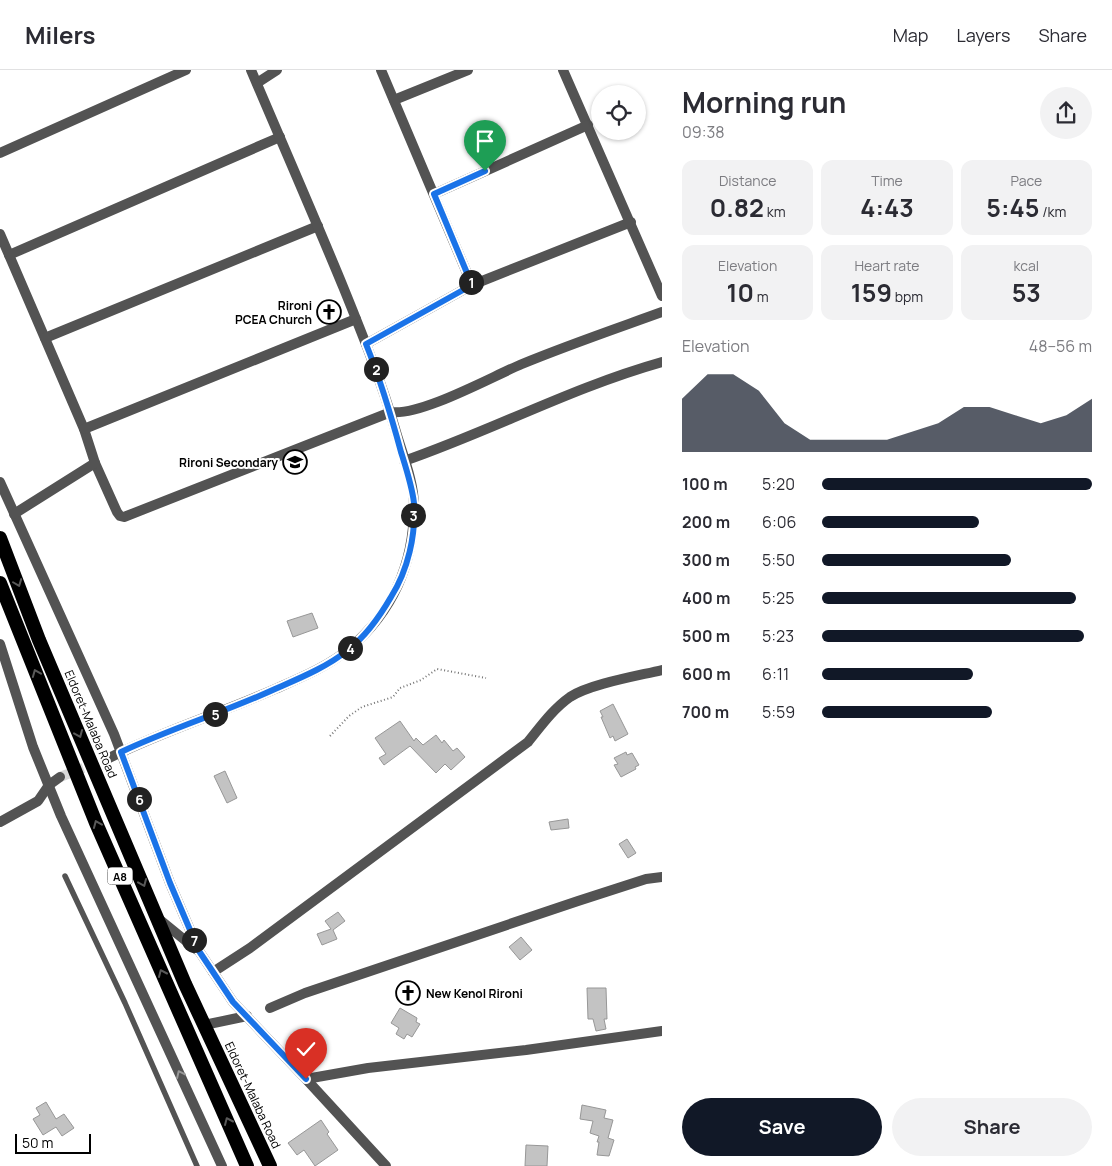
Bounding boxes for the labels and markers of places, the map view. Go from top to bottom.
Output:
pin [464,120,506,171]
pin: 1 [458,270,484,294]
place label: Rironi PCEA Church [235,297,312,328]
church icon: Rironi PCEA Church [316,299,342,325]
pin: 2 [364,356,388,382]
school or university icon: Rironi Secondary [282,449,308,475]
place label: Rironi Secondary [179,454,278,471]
pin: 3 [400,502,426,528]
pin: 4 [338,636,362,660]
pin: 5 [202,702,228,726]
pin: 6 [126,786,152,812]
pin: 7 [182,928,206,952]
church icon: New Kenol Rironi [395,980,421,1006]
place label: New Kenol Rironi [426,985,523,1002]
pin [285,1028,327,1079]

